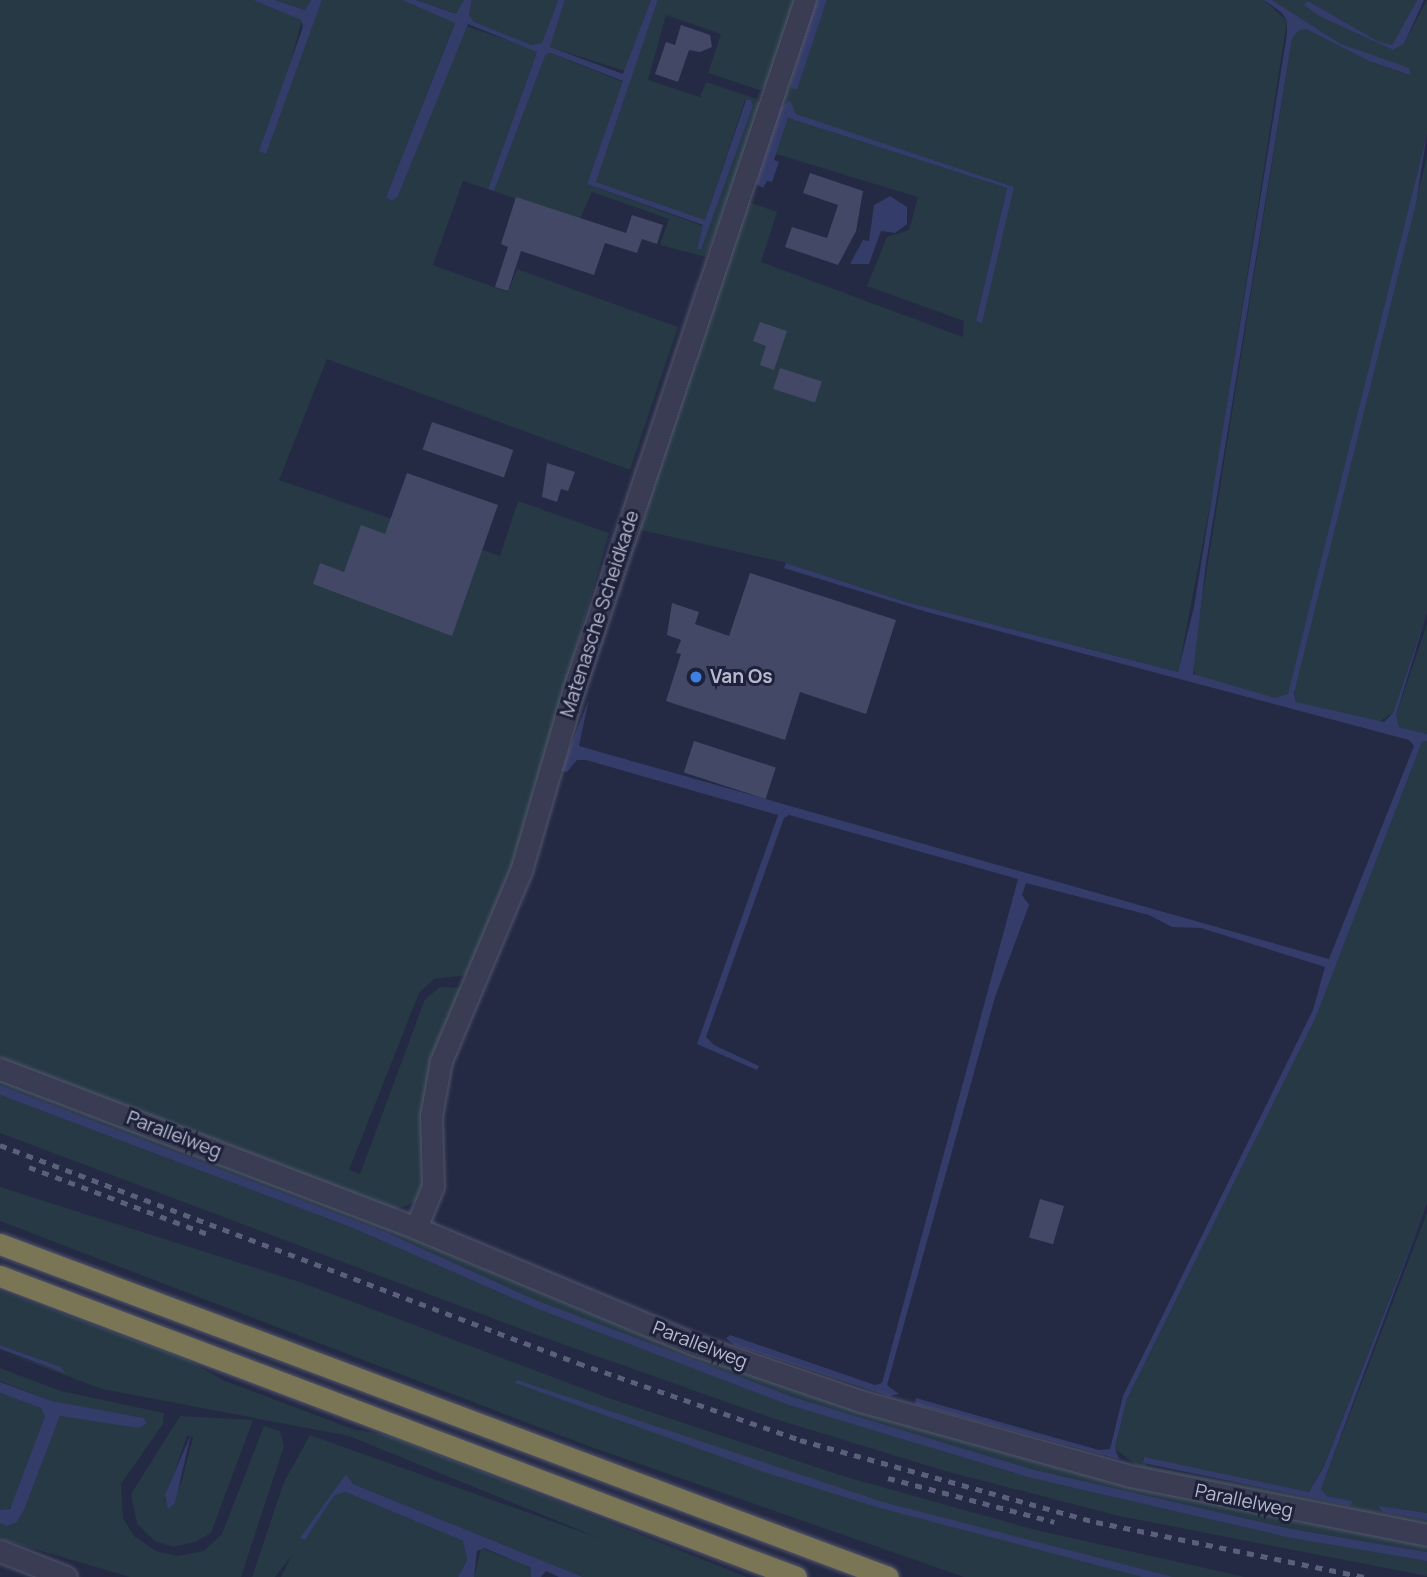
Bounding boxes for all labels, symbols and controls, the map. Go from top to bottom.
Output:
street label: Matenasche Scheidkade [556,508,644,720]
place label: Van Os [710,666,772,688]
marker: Van Os [688,669,704,685]
street label: Parallelweg [123,1107,225,1163]
street label: Parallelweg [649,1317,751,1373]
street label: Parallelweg [1193,1479,1295,1523]

